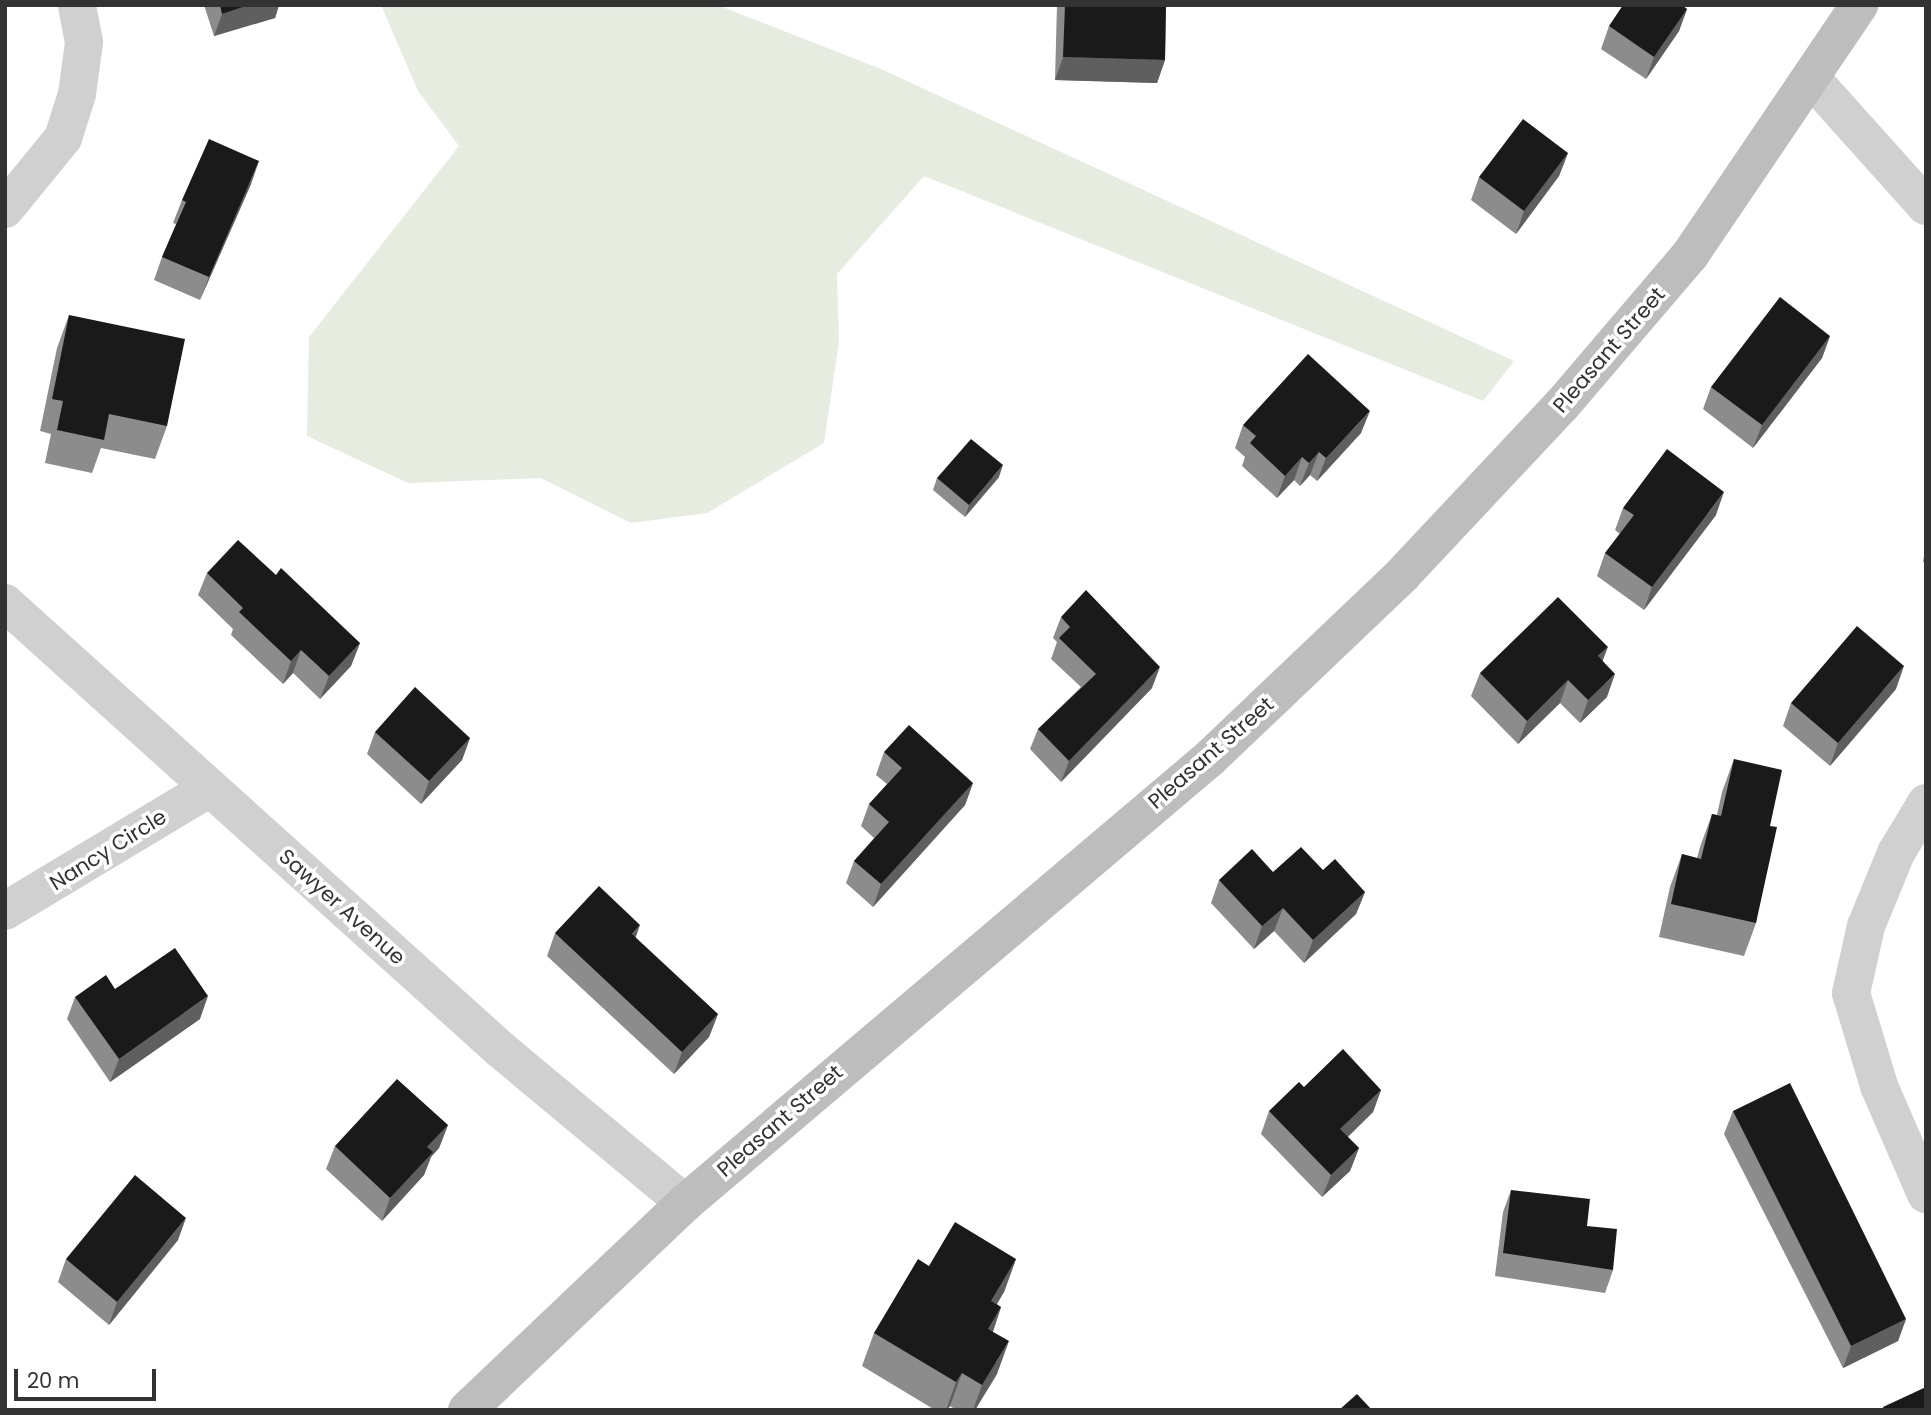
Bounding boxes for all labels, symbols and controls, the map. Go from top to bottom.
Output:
street label: Pleasant Street [1548,282,1670,418]
street label: Pleasant Street [1143,692,1279,814]
street label: Nancy Circle [45,804,171,896]
street label: Sawyer Avenue [274,844,410,970]
street label: Pleasant Street [712,1060,848,1182]
scale bar [18,1356,159,1400]
text: 20 m [27,1366,80,1395]

